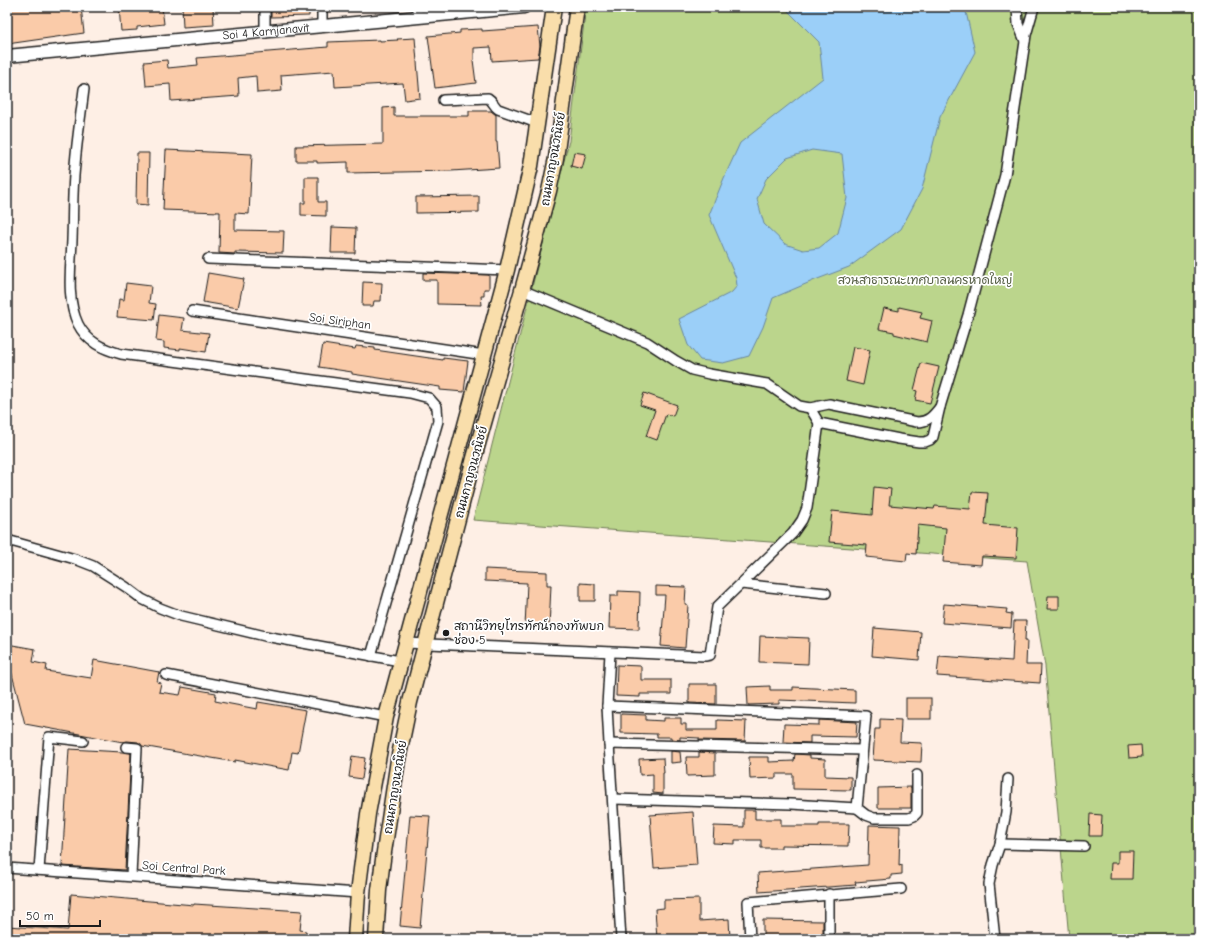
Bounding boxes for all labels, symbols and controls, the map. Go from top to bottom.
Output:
street label: Soi 4 Karnjanavit [222,20,310,43]
street label: ถนนกาญจนวณิชย์ [537,111,568,207]
park label: สวนสาธารณะเทศบาลนครหาดใหญ่ [838,272,1012,287]
street label: Soi Siriphan [308,310,372,332]
street label: ถนนกาญจนวณิชย์ [451,424,490,520]
place label: สถานีวิทยุโทรทัศน์กองทัพบก ช่อง 5 [454,618,604,647]
marker: สถานีวิทยุโทรทัศน์กองทัพบก ช่อง 5 [441,628,451,638]
street label: ถนนกาญจนวณิชย์ [380,739,409,835]
street label: Soi Central Park [142,858,226,878]
scale bar [20,902,100,928]
text: 50 m [26,909,54,923]

